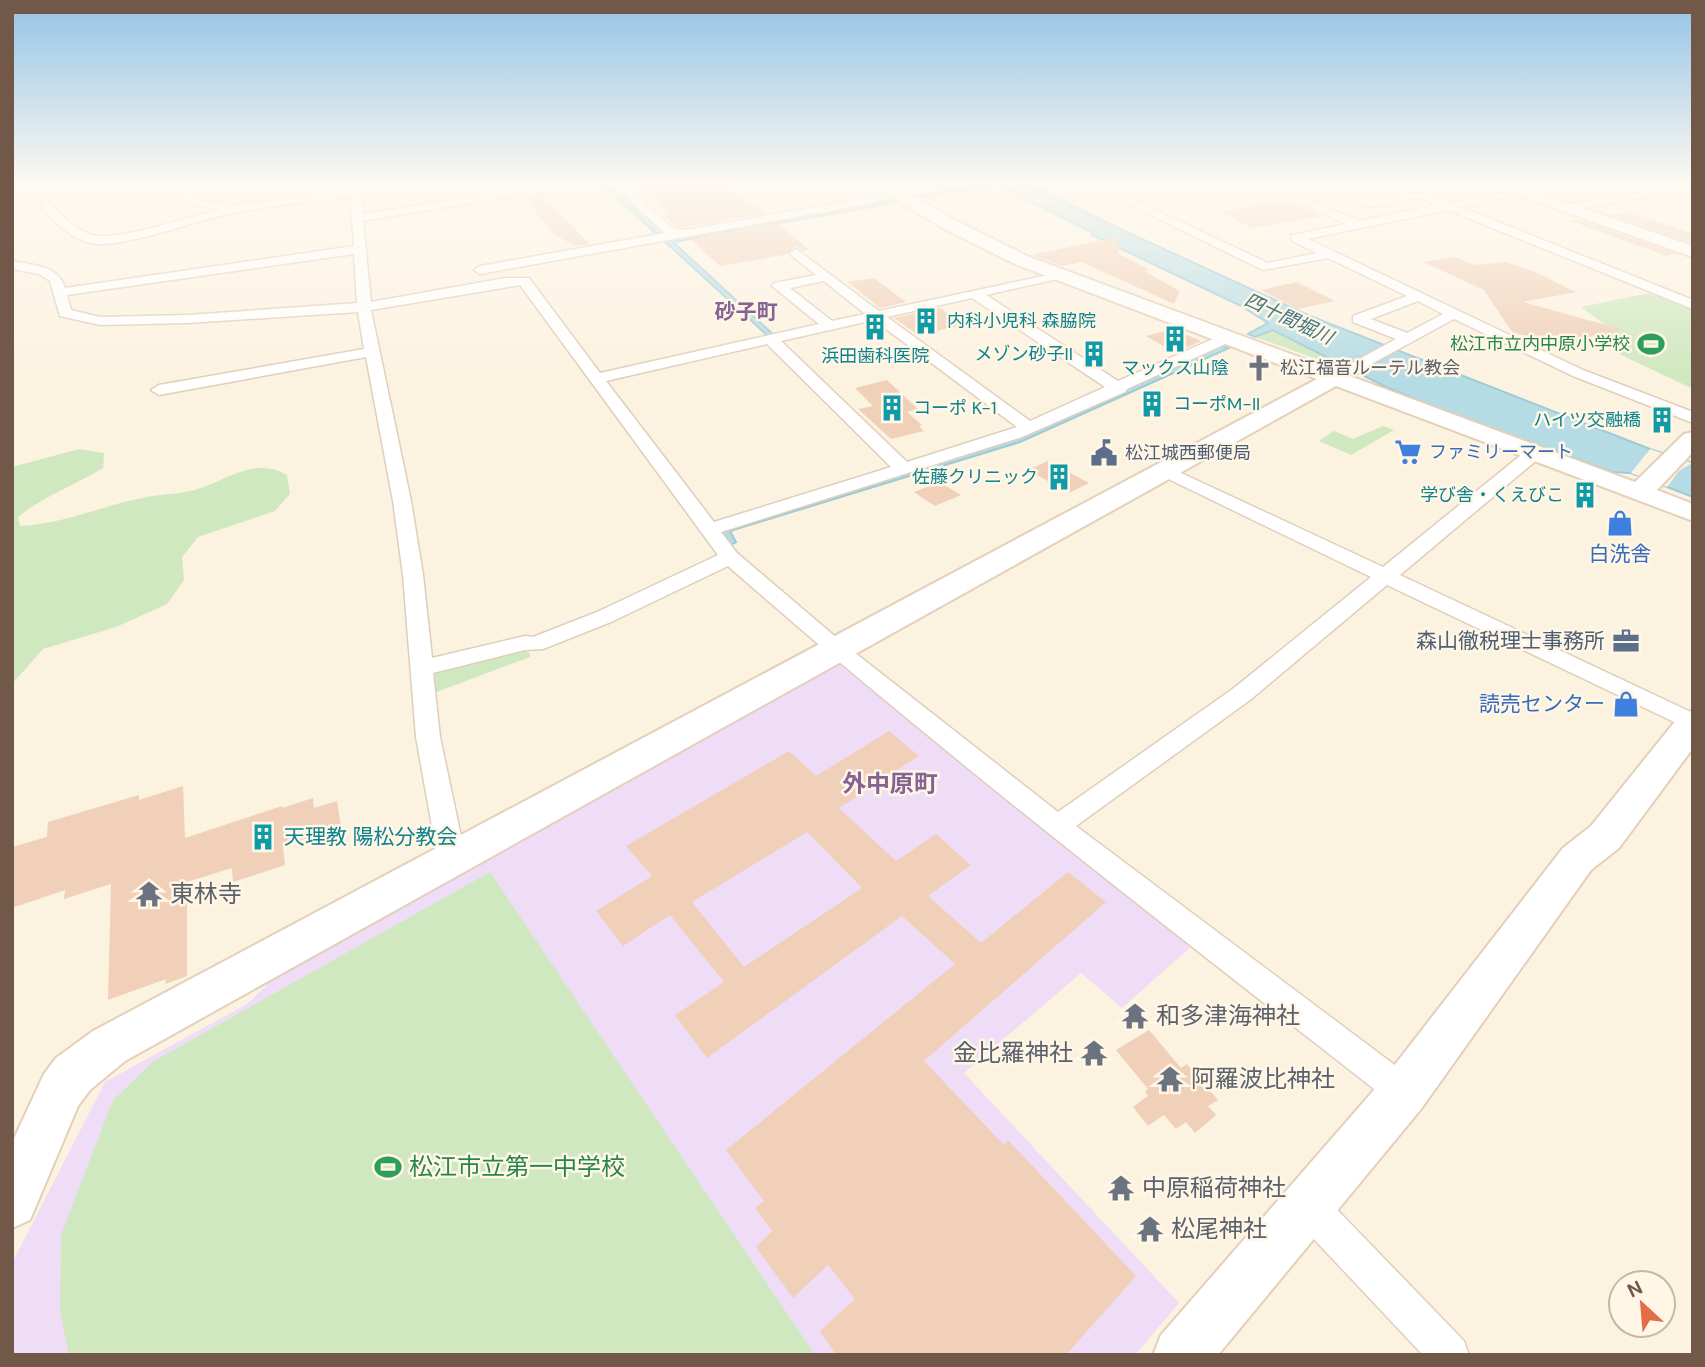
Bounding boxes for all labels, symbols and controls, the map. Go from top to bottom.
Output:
water label: 四十間堀川 [1240,287,1339,351]
district label: 砂子町 [715,298,778,326]
building icon: 内科小児科 森脇院 [911,306,941,336]
place label: 内科小児科 森脇院 [947,309,1096,333]
building icon: 浜田歯科医院 [860,312,890,342]
building icon: マックス山陰 [1160,324,1190,354]
sports icon: 松江市立内中原小学校 [1636,329,1666,359]
place label: 松江市立内中原小学校 [1450,332,1630,356]
building icon: メゾン砂子II [1079,339,1109,369]
place label: メゾン砂子II [975,342,1073,366]
place label: 浜田歯科医院 [821,344,929,368]
church icon: 松江福音ルーテル教会 [1244,353,1274,383]
place label: マックス山陰 [1121,356,1229,380]
place label: 松江福音ルーテル教会 [1280,356,1460,380]
building icon: コーポM-II [1137,389,1167,419]
place label: コーポM-II [1173,392,1260,416]
building icon: コーポ K-1 [877,393,907,423]
place label: コーポ K-1 [913,396,997,420]
building icon: ハイツ交融橋 [1647,405,1677,435]
place label: ハイツ交融橋 [1533,408,1641,432]
supermarket icon: ファミリーマート [1393,437,1423,467]
public building icon: 松江城西郵便局 [1089,438,1119,468]
place label: ファミリーマート [1429,440,1573,464]
place label: 松江城西郵便局 [1125,441,1251,465]
building icon: 佐藤クリニック [1044,462,1074,492]
place label: 佐藤クリニック [912,465,1038,489]
building icon: 学び舎・くえびこ [1570,480,1600,510]
place label: 学び舎・くえびこ [1420,483,1564,507]
shop icon: 白洗舎 [1605,508,1635,538]
place label: 白洗舎 [1589,540,1652,568]
office icon: 森山徹税理士事務所 [1611,626,1641,656]
place label: 森山徹税理士事務所 [1416,627,1605,655]
shop icon: 読売センター [1611,689,1641,719]
place label: 読売センター [1479,690,1605,718]
district label: 外中原町 [842,768,938,799]
building icon: 天理教 陽松分教会 [248,822,278,852]
place label: 天理教 陽松分教会 [284,823,458,851]
place label: 東林寺 [170,878,242,909]
temple icon: 東林寺 [134,879,164,909]
place label: 和多津海神社 [1156,1000,1300,1031]
temple icon: 和多津海神社 [1120,1001,1150,1031]
place label: 金比羅神社 [953,1037,1073,1068]
temple icon: 金比羅神社 [1079,1038,1109,1068]
place label: 阿羅波比神社 [1191,1063,1335,1094]
temple icon: 阿羅波比神社 [1155,1064,1185,1094]
place label: 松江市立第一中学校 [409,1151,625,1182]
sports icon: 松江市立第一中学校 [373,1152,403,1182]
place label: 中原稲荷神社 [1142,1172,1286,1203]
temple icon: 中原稲荷神社 [1106,1173,1136,1203]
place label: 松尾神社 [1171,1213,1267,1244]
temple icon: 松尾神社 [1135,1214,1165,1244]
north arrow [1607,1269,1677,1339]
text: N [1623,1275,1646,1303]

